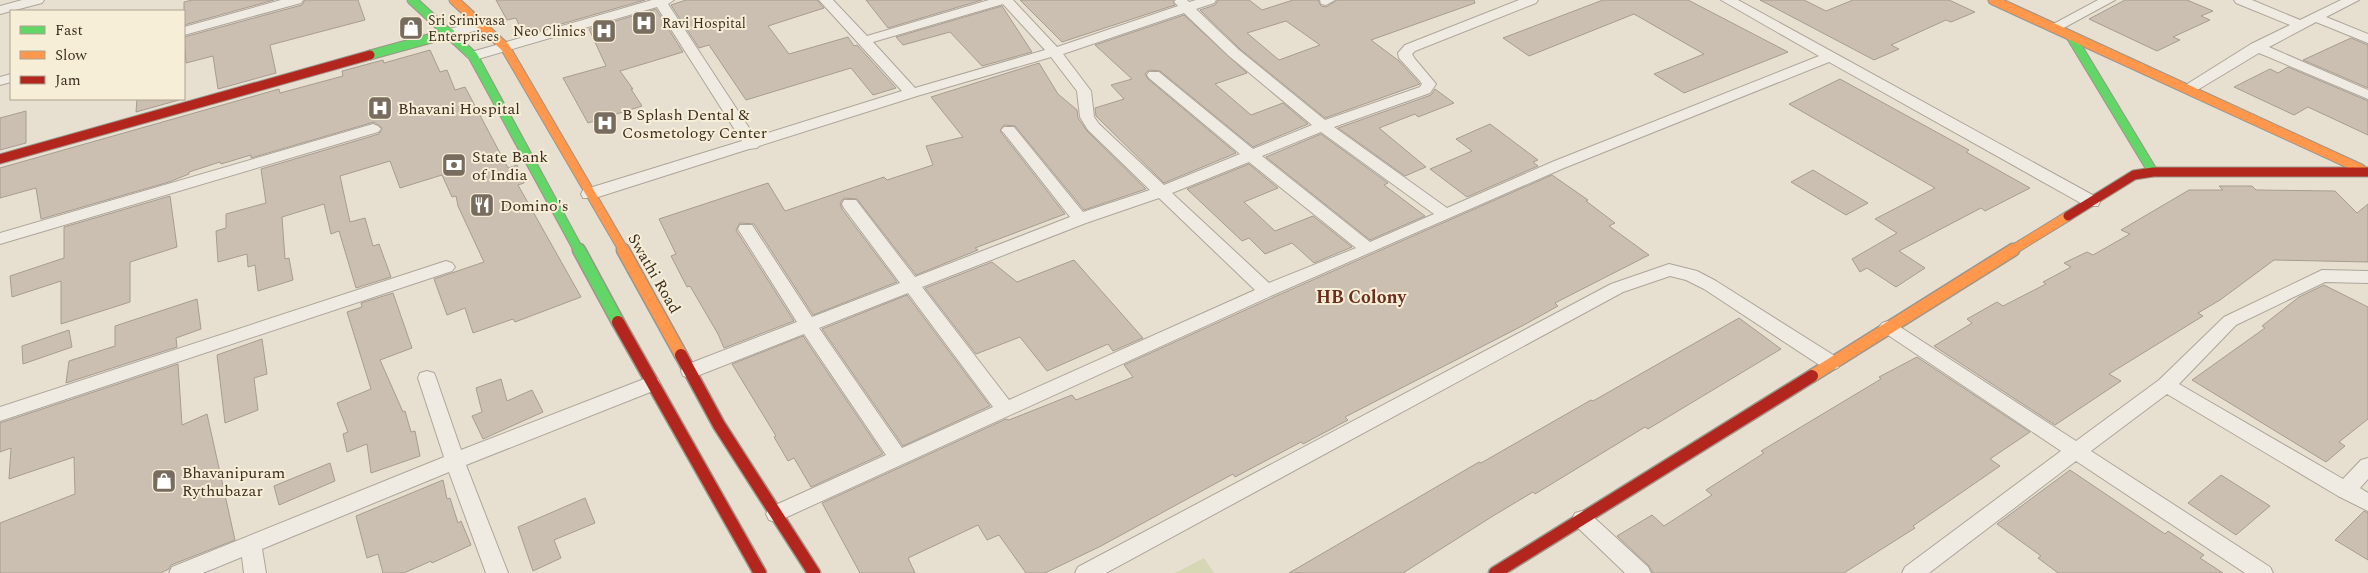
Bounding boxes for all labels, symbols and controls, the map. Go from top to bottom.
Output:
legend [10,10,185,100]
place label: Sri Srinivasa Enterprises [428,10,505,47]
hospital icon: Ravi Hospital [631,10,657,36]
place label: Ravi Hospital [662,13,746,34]
shop icon: Sri Srinivasa Enterprises [398,15,424,41]
hospital icon: Neo Clinics [591,18,617,44]
text: Fast [55,19,83,42]
place label: Neo Clinics [513,21,586,42]
text: Slow [55,44,87,67]
text: Jam [55,69,81,92]
hospital icon: Bhavani Hospital [367,95,393,121]
place label: Bhavani Hospital [398,97,520,121]
place label: B Splash Dental & Cosmetology Center [622,103,767,145]
hospital icon: B Splash Dental & Cosmetology Center [592,110,618,136]
place label: State Bank of India [472,145,548,187]
bank icon: State Bank of India [441,152,467,178]
restaurant icon: Domino's [469,192,495,218]
place label: Domino's [500,194,569,218]
street label: Swathi Road [622,229,687,318]
district label: HB Colony [1316,284,1408,311]
place label: Bhavanipuram Rythubazar [182,461,286,503]
shop icon: Bhavanipuram Rythubazar [151,468,177,494]

